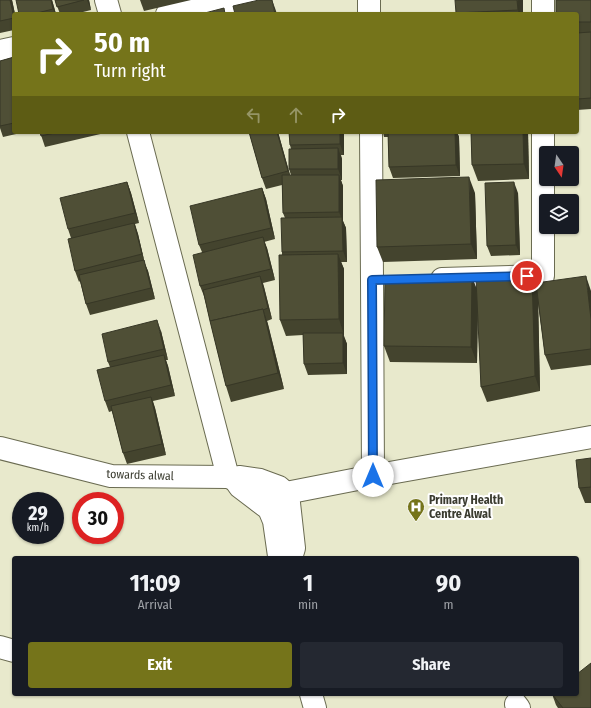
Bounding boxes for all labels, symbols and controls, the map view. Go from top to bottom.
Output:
text: 50 m [94,26,150,59]
icon: right [28,28,80,80]
text: Turn right [94,60,166,82]
icon: left [243,104,265,126]
icon: ahead [285,104,307,126]
icon: right [327,104,349,126]
north arrow [539,146,579,186]
map controls [539,146,579,234]
button: layers [539,194,579,234]
pin [510,259,544,293]
icon: arrive [516,265,538,287]
position arrow [352,455,394,497]
street label: towards alwal [106,467,174,483]
speed limit sign: 30 [72,492,124,544]
place label: Primary Health Centre Alwal [429,493,503,521]
hospital icon: Primary Health Centre Alwal [406,497,426,522]
text: 29 [28,501,48,525]
text: km/h [27,522,49,534]
text: 11:09 [130,569,180,597]
text: 1 [303,569,313,597]
text: 90 [436,569,461,597]
text: Arrival [138,597,172,612]
text: min [298,597,318,612]
text: m [444,597,454,612]
button: Exit [28,642,292,688]
button: Share [300,642,563,688]

